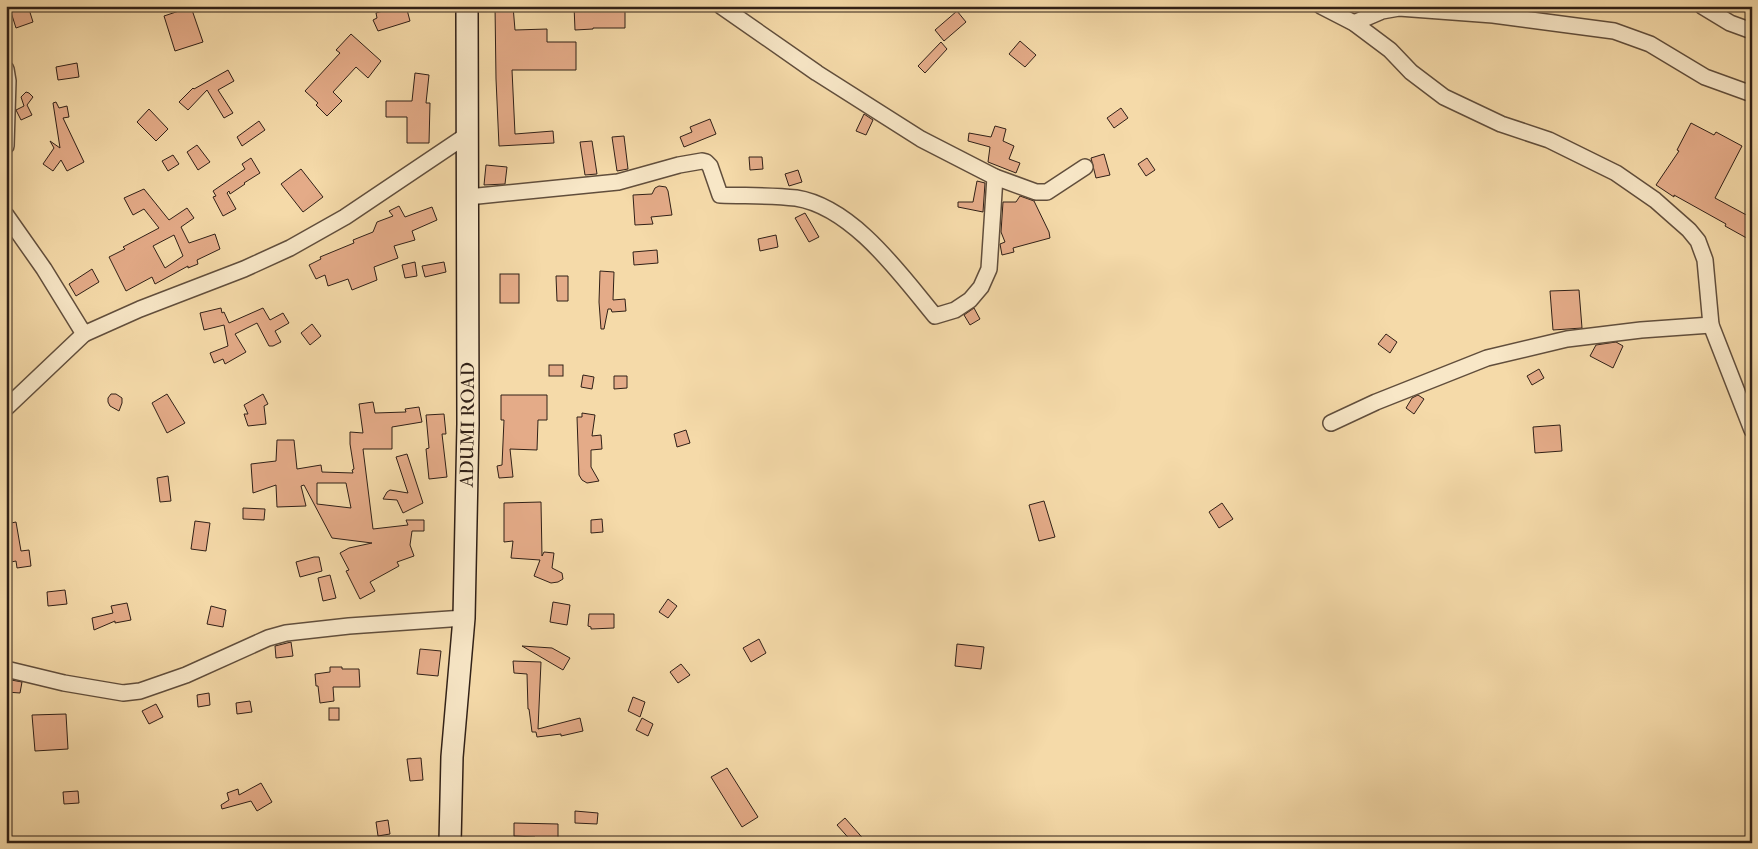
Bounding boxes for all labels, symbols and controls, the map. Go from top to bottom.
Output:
street label: ADUMI ROAD [456,362,479,488]

